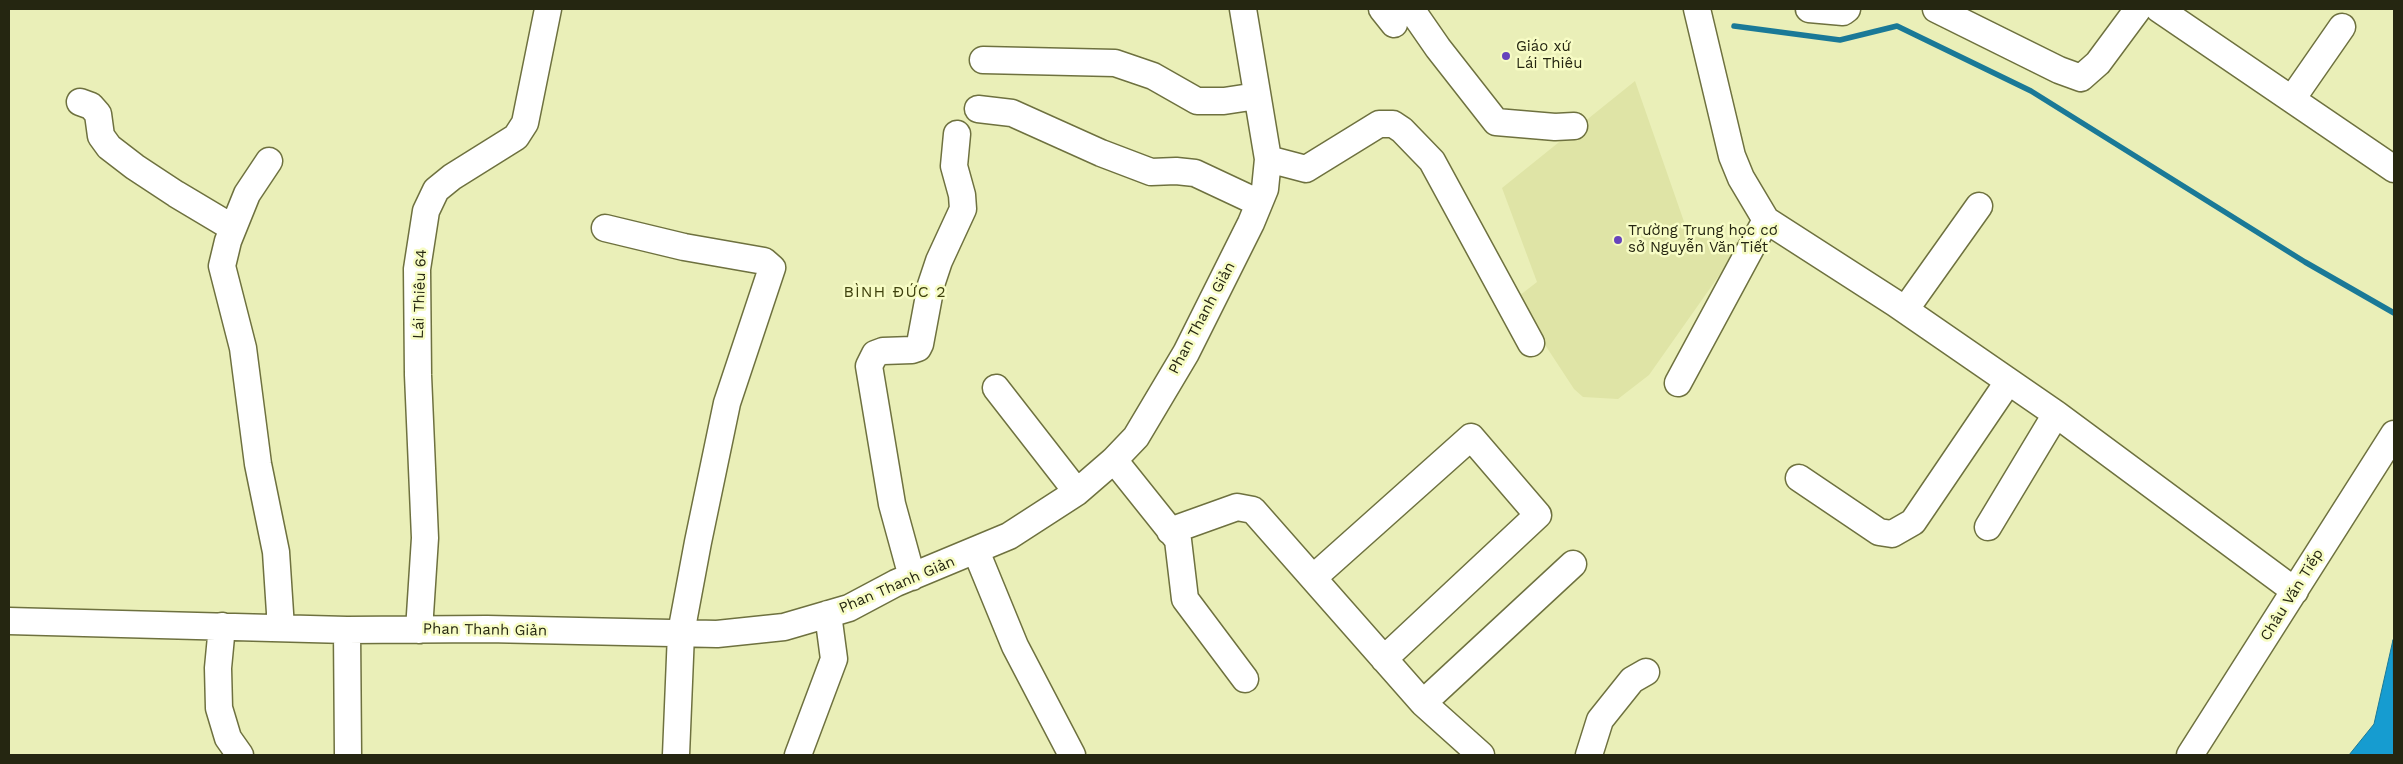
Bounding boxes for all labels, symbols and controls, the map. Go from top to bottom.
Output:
place label: Giáo xứ Lái Thiêu [1516,38,1583,73]
marker: Giáo xứ Lái Thiêu [1500,50,1512,62]
place label: Trường Trung học cơ sở Nguyễn Văn Tiết [1628,222,1778,257]
marker: Trường Trung học cơ sở Nguyễn Văn Tiết [1612,234,1624,246]
street label: Lái Thiêu 64 [409,249,431,339]
street label: Phan Thanh Giản [1165,259,1239,377]
district label: BÌNH ĐỨC 2 [842,282,948,302]
street label: Châu Văn Tiếp [2257,546,2327,644]
street label: Phan Thanh Giản [836,552,958,618]
street label: Phan Thanh Giản [423,620,547,640]

